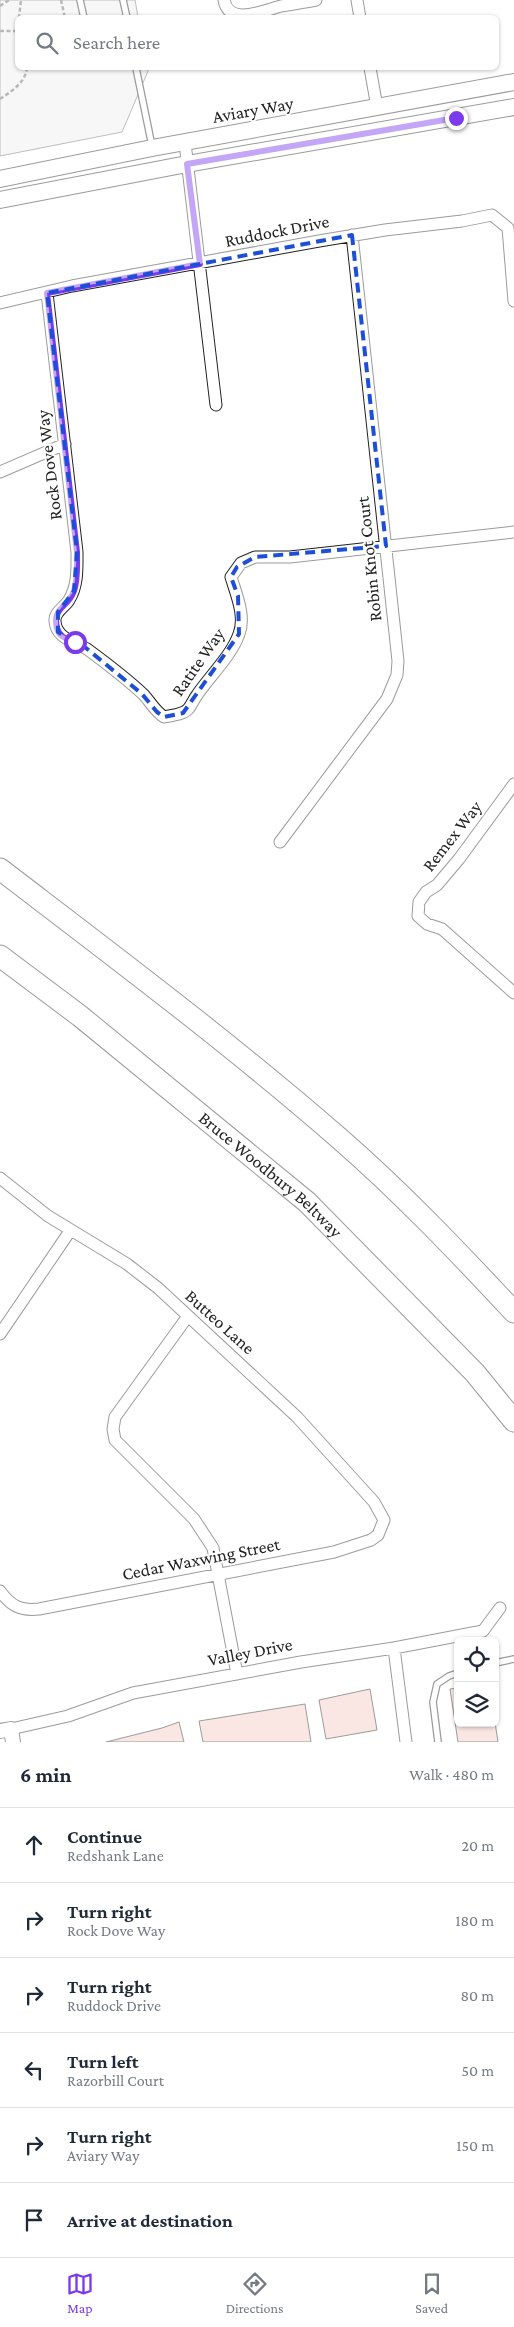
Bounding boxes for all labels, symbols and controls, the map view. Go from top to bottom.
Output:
search box [15,15,499,70]
icon: search [33,29,61,57]
text: Search here [73,32,160,53]
street label: Aviary Way [211,93,296,127]
route end [445,107,468,130]
street label: Ruddock Drive [223,211,331,251]
street label: Rock Dove Way [32,408,66,521]
street label: Robin Knot Court [352,495,385,622]
street label: Ratite Way [167,624,229,700]
route start [64,631,87,654]
street label: Remex Way [418,796,486,875]
street label: Bruce Woodbury Beltway [195,1108,347,1242]
street label: Butteo Lane [181,1286,259,1358]
street label: Cedar Waxwing Street [120,1534,283,1584]
street label: Valley Drive [206,1634,294,1670]
map controls [454,1637,499,1727]
button: locate [454,1637,499,1682]
button: layers [454,1682,499,1727]
text: 6 min [20,1763,71,1787]
text: Walk · 480 m [409,1766,494,1783]
text: Continue [67,1826,142,1847]
icon: ahead [20,1831,48,1859]
text: 20 m [461,1837,494,1854]
text: Redshank Lane [67,1847,164,1864]
text: Turn right [67,1901,152,1922]
icon: right [20,1906,48,1934]
text: 180 m [455,1912,494,1929]
text: Rock Dove Way [67,1922,165,1939]
text: Turn right [67,1976,152,1997]
icon: right [20,1981,48,2009]
text: 80 m [460,1987,494,2004]
text: Ruddock Drive [67,1997,161,2014]
text: Turn left [67,2051,139,2072]
icon: left [20,2056,48,2084]
text: 50 m [462,2062,494,2079]
text: Razorbill Court [67,2072,164,2089]
text: Turn right [67,2126,152,2147]
icon: right [20,2131,48,2159]
text: 150 m [456,2137,494,2154]
text: Aviary Way [67,2147,140,2164]
icon: arrive [20,2206,48,2234]
text: Arrive at destination [67,2210,233,2231]
tab: Map [66,2270,94,2316]
tab: Directions [226,2270,284,2316]
tab: Saved [415,2270,448,2316]

